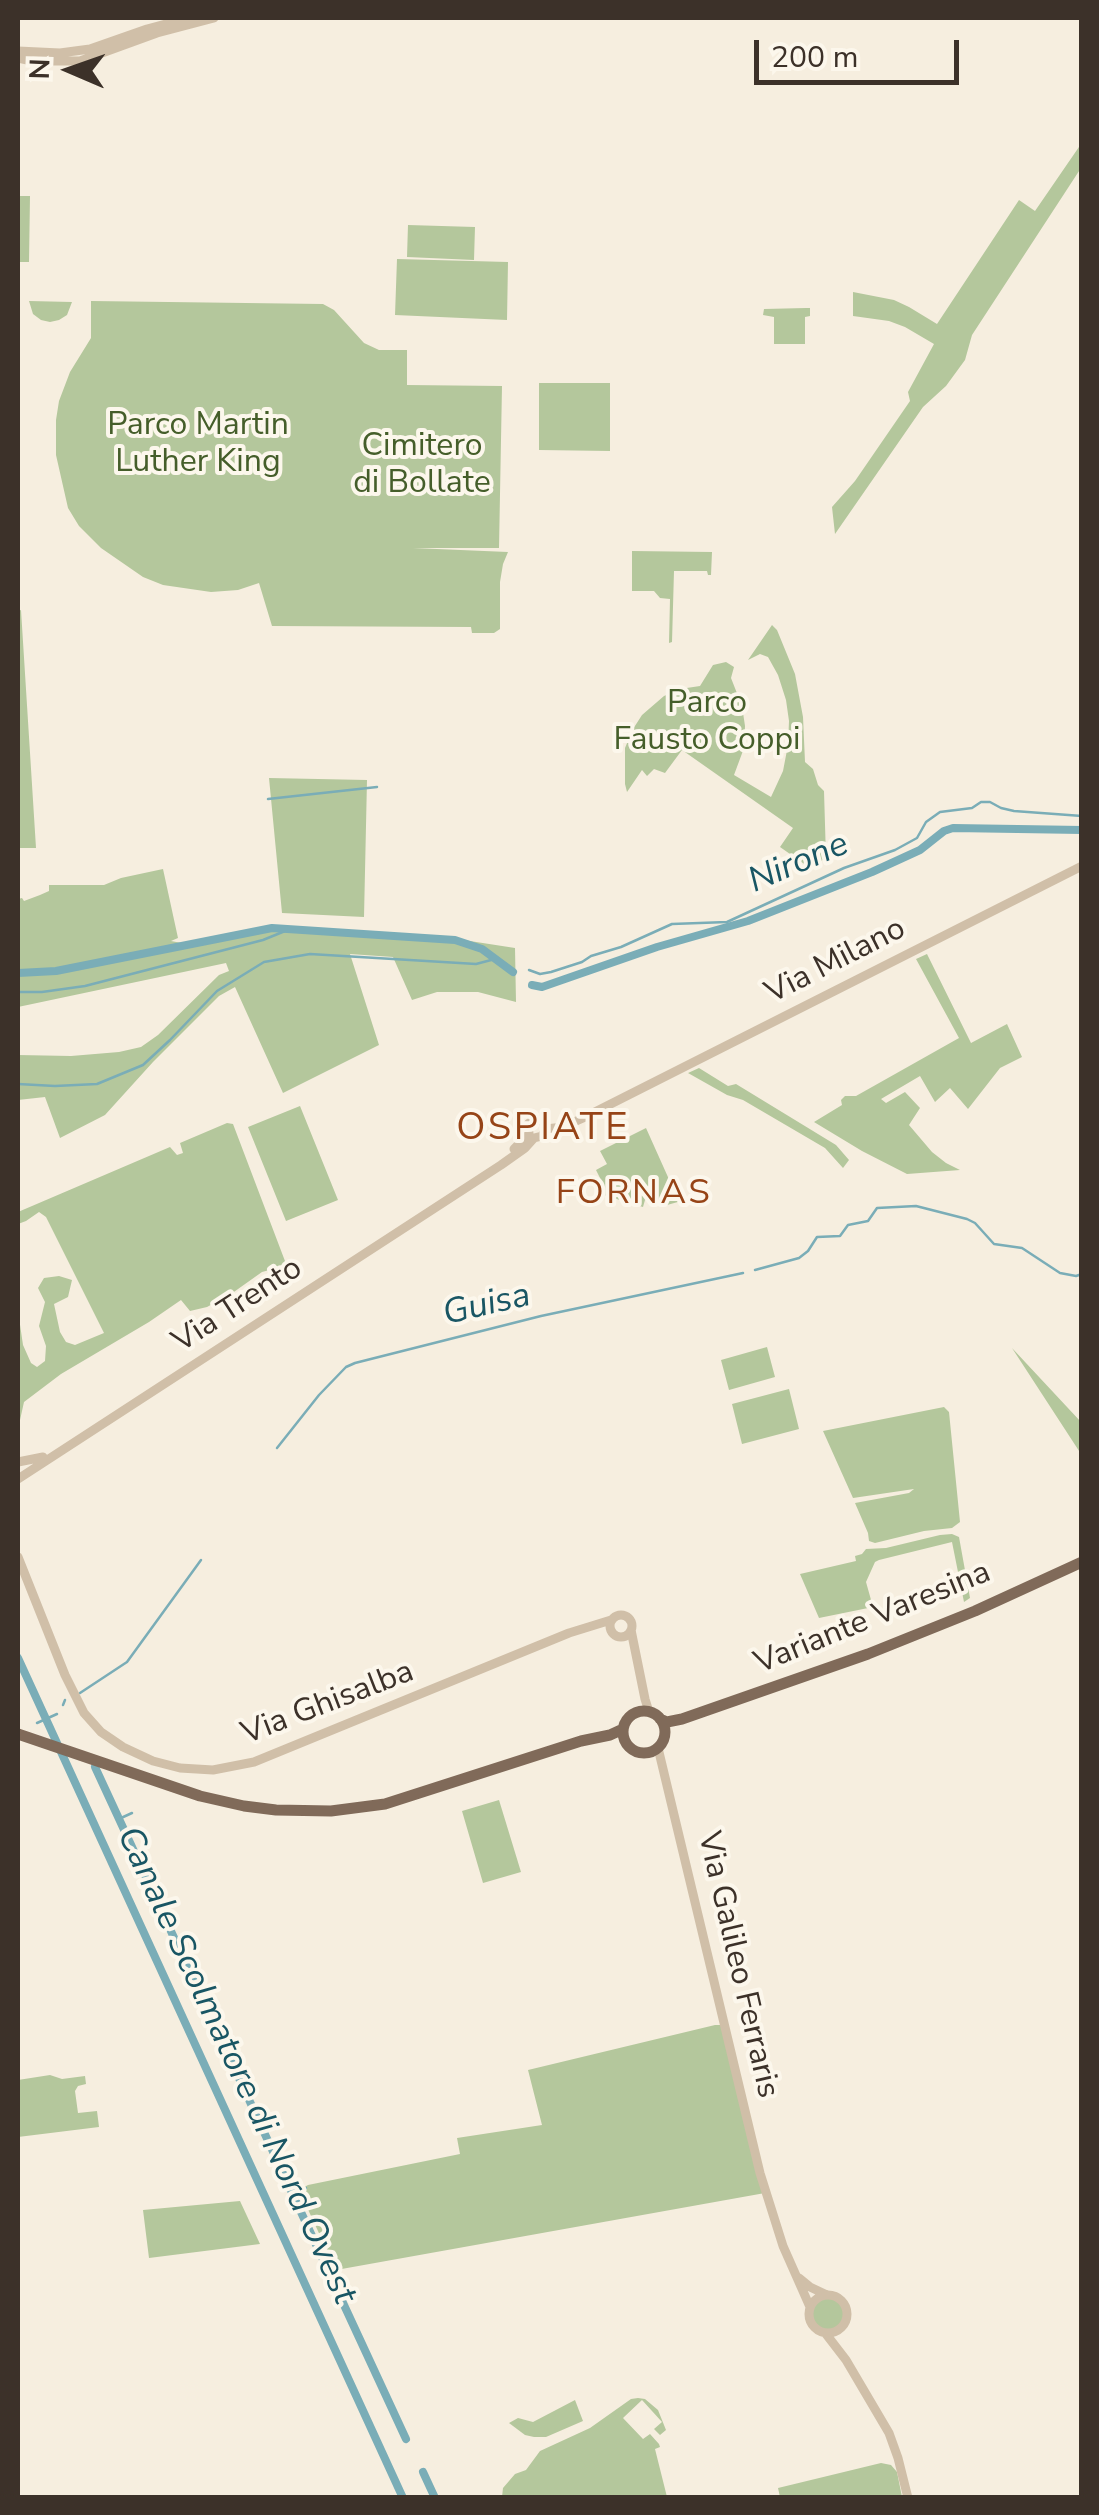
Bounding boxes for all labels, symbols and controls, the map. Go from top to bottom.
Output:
north arrow [20,20,120,120]
scale bar [759,20,964,82]
text: 200 m [771,37,858,78]
text: N [21,58,59,80]
park label: Parco Martin Luther King [107,407,289,482]
park label: Cimitero di Bollate [353,428,491,503]
park label: Parco Fausto Coppi [613,685,801,760]
water label: Nirone [743,824,855,904]
street label: Via Milano [760,910,912,1014]
district label: OSPIATE [456,1107,630,1153]
district label: FORNAS [556,1174,712,1216]
street label: Via Trento [166,1250,310,1362]
water label: Guisa [439,1276,535,1336]
street label: Variante Varesina [750,1554,996,1684]
street label: Via Ghisalba [237,1654,419,1754]
water label: Canale Scolmatore di Nord Ovest [106,1821,364,2311]
street label: Via Galileo Ferraris [688,1828,786,2102]

